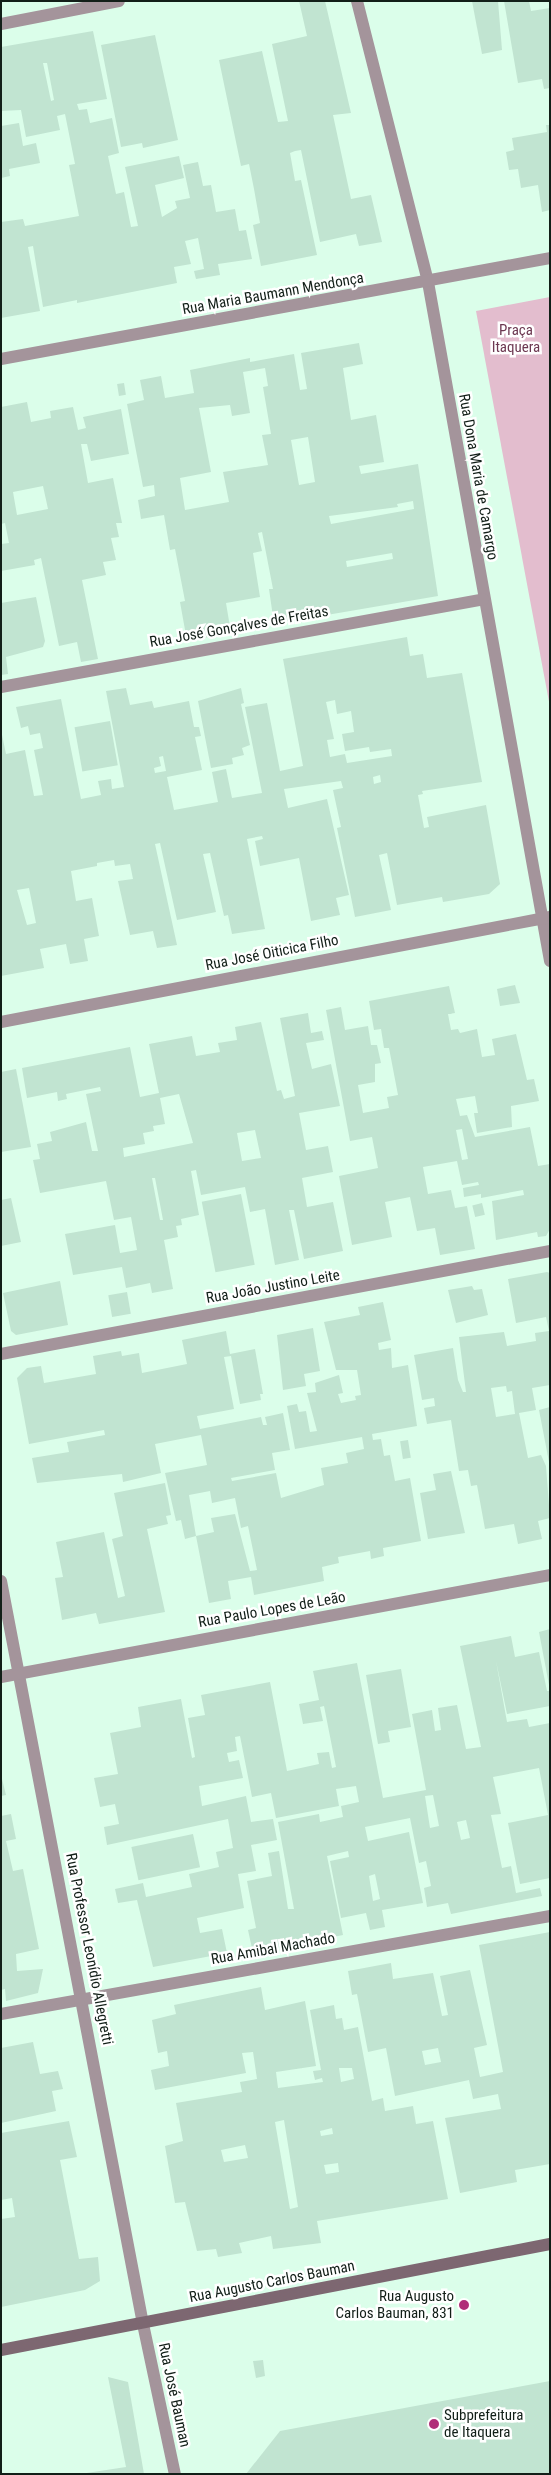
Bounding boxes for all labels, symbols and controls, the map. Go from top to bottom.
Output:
street label: Rua Maria Baumann Mendonça [181,269,365,319]
park label: Praça Itaquera [492,321,540,356]
street label: Rua Dona Maria de Camargo [455,393,501,561]
street label: Rua José Gonçalves de Freitas [148,602,330,652]
street label: Rua José Oiticica Filho [204,931,340,975]
street label: Rua João Justino Leite [205,1266,341,1308]
street label: Rua Paulo Lopes de Leão [197,1588,347,1632]
street label: Rua Professor Leonídio Allegretti [62,1852,116,2046]
street label: Rua Amibal Machado [210,1929,336,1969]
street label: Rua Augusto Carlos Bauman [188,2257,356,2307]
place label: Rua Augusto Carlos Bauman, 831 [336,2287,454,2322]
marker: Rua Augusto Carlos Bauman, 831 [458,2299,470,2311]
street label: Rua José Bauman [154,2341,194,2449]
place label: Subprefeitura de Itaquera [444,2406,523,2441]
marker: Subprefeitura de Itaquera [428,2418,440,2430]

